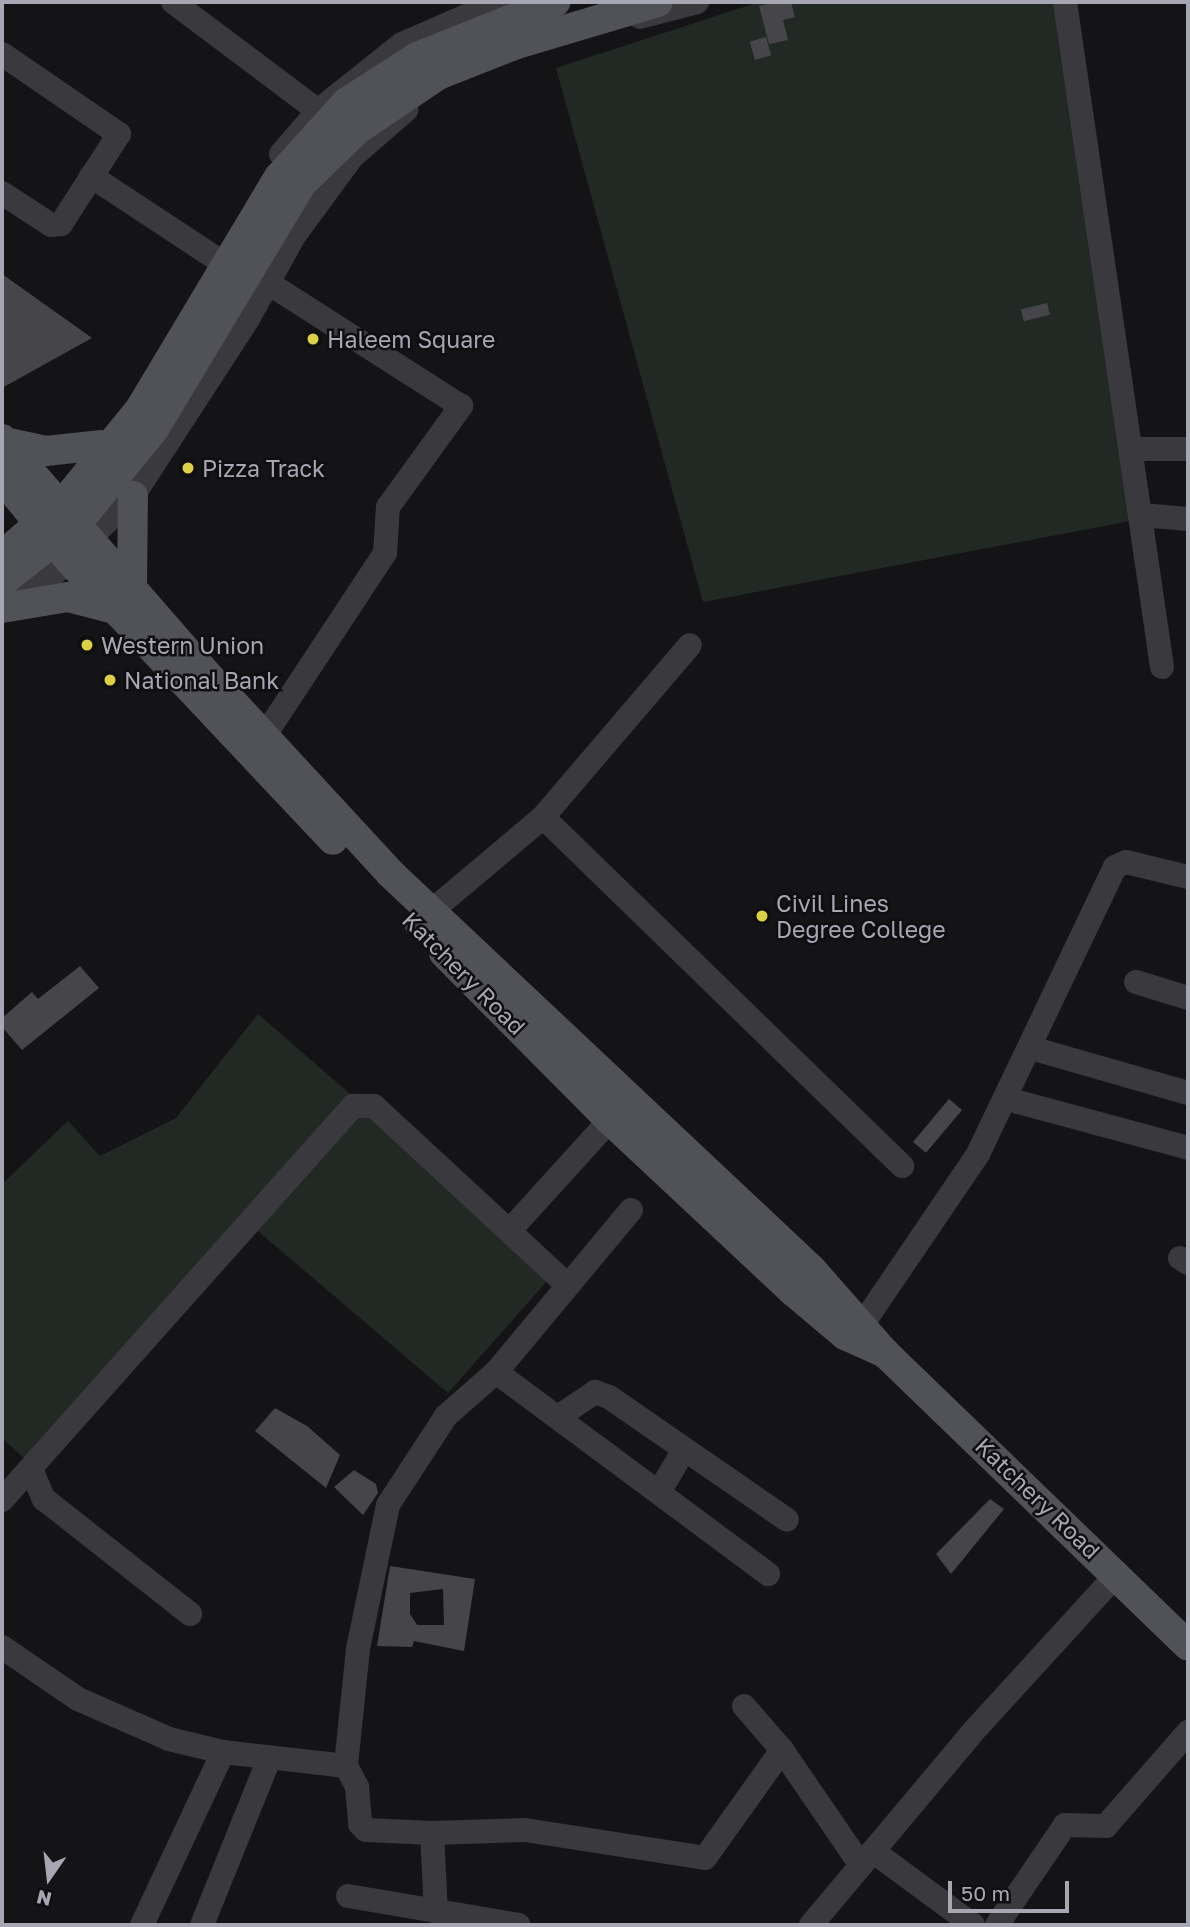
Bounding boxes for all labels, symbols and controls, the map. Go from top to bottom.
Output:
place label: Haleem Square [327,325,495,353]
marker: Haleem Square [305,331,321,347]
place label: Pizza Track [202,454,325,482]
marker: Pizza Track [180,460,196,476]
place label: Western Union [101,631,264,659]
marker: Western Union [79,637,95,653]
place label: National Bank [124,666,279,694]
marker: National Bank [102,672,118,688]
place label: Civil Lines Degree College [776,889,946,943]
street label: Katchery Road [397,906,531,1040]
marker: Civil Lines Degree College [754,908,770,924]
street label: Katchery Road [970,1432,1106,1564]
north arrow [14,1843,84,1913]
scale bar [952,1868,1073,1912]
text: 50 m [961,1880,1010,1906]
text: N [34,1886,54,1912]

